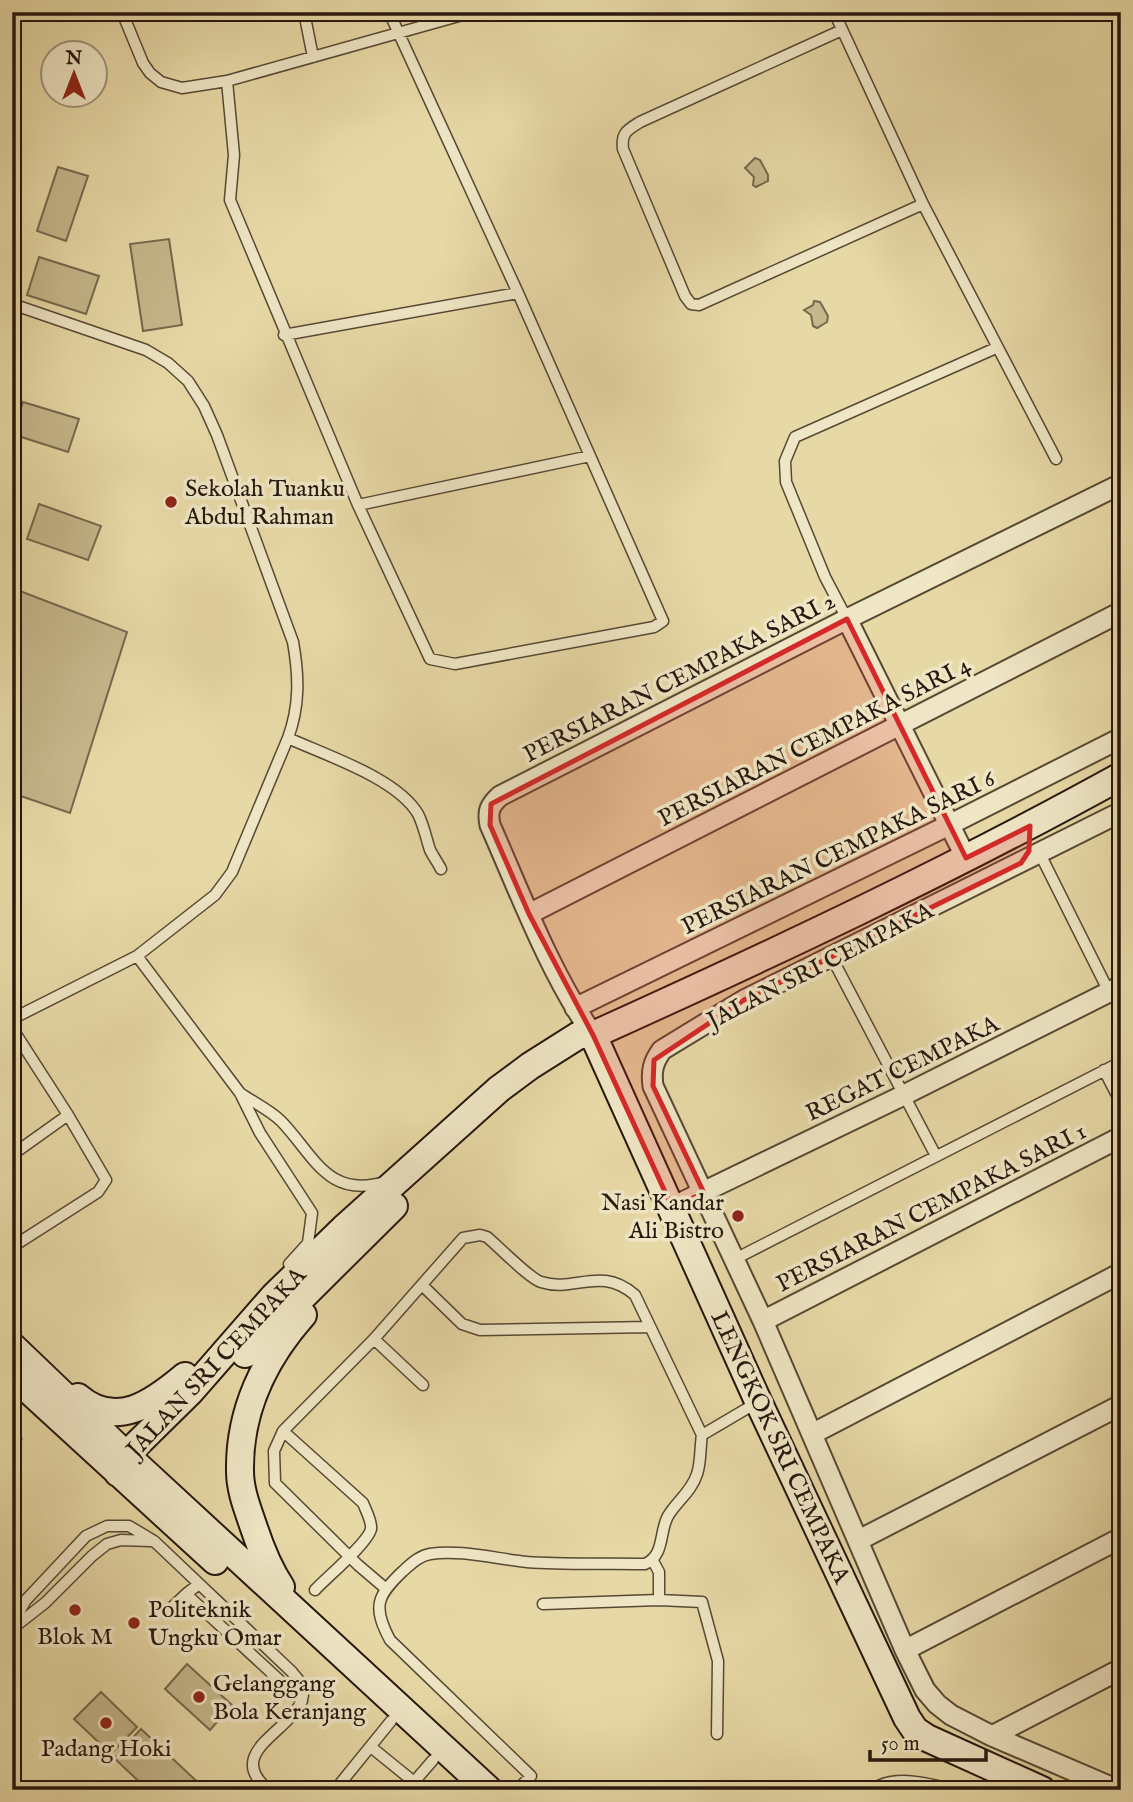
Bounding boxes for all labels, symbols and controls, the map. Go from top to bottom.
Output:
north arrow [38,38,108,108]
text: N [65,47,83,71]
place label: Sekolah Tuanku Abdul Rahman [184,474,345,533]
marker: Sekolah Tuanku Abdul Rahman [163,494,179,510]
street label: PERSIARAN CEMPAKA SARI 2 [519,586,841,771]
street label: PERSIARAN CEMPAKA SARI 4 [653,650,976,835]
street label: PERSIARAN CEMPAKA SARI 6 [677,763,1001,943]
street label: JALAN SRI CEMPAKA [700,895,940,1038]
street label: REGAT CEMPAKA [801,1009,1005,1130]
street label: PERSIARAN CEMPAKA SARI 1 [772,1117,1092,1300]
place label: Nasi Kandar Ali Bistro [601,1188,724,1247]
marker: Nasi Kandar Ali Bistro [730,1208,746,1224]
street label: JALAN SRI CEMPAKA [118,1260,314,1467]
street label: LENGKOK SRI CEMPAKA [703,1306,857,1590]
place label: Politeknik Ungku Omar [148,1595,282,1654]
marker: Blok M [67,1602,83,1618]
marker: Politeknik Ungku Omar [126,1615,142,1631]
place label: Blok M [37,1622,113,1653]
place label: Gelanggang Bola Keranjang [213,1669,367,1728]
marker: Gelanggang Bola Keranjang [191,1689,207,1705]
marker: Padang Hoki [98,1715,114,1731]
scale bar [870,1718,986,1762]
text: 50 m [881,1731,920,1758]
place label: Padang Hoki [41,1734,171,1765]

